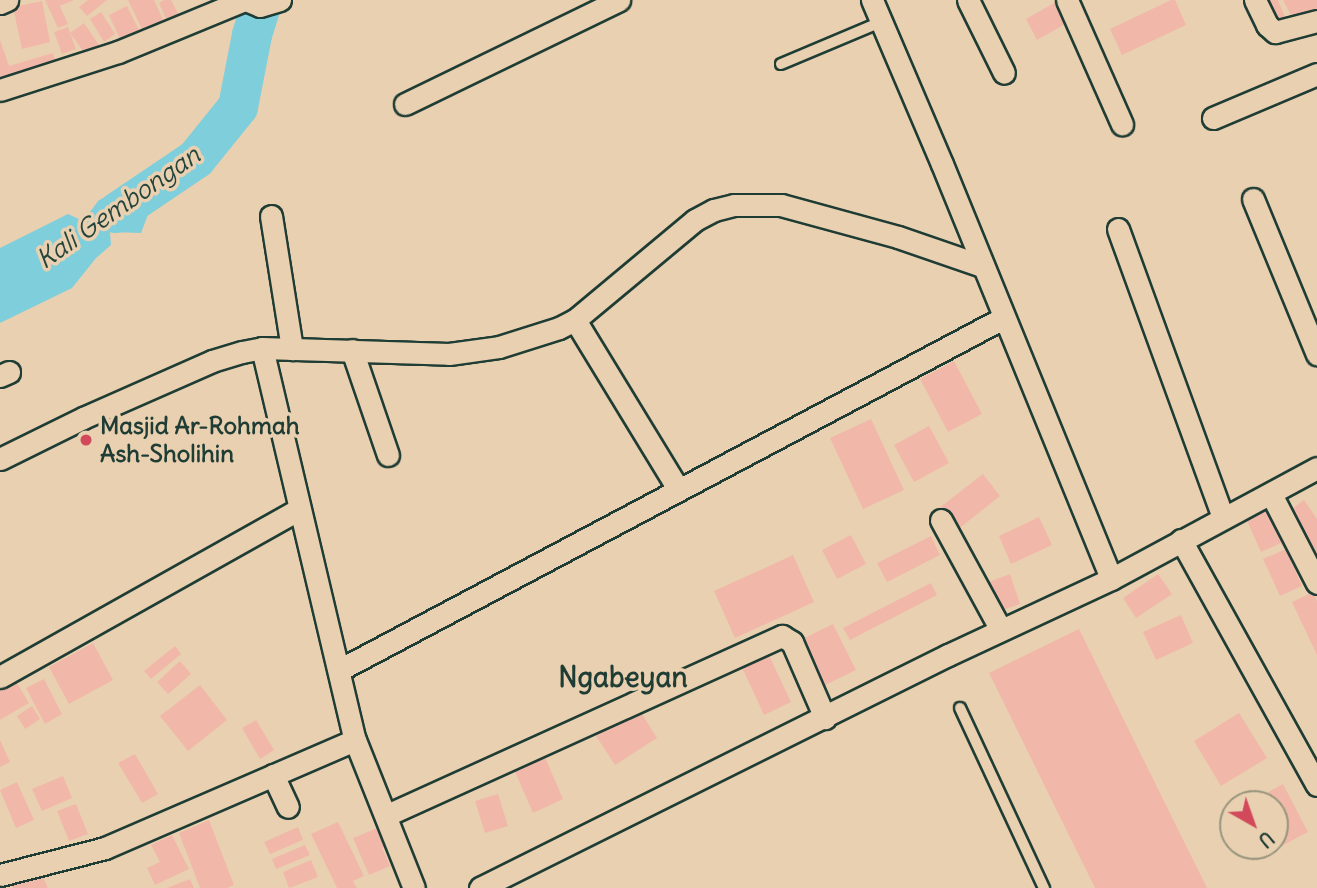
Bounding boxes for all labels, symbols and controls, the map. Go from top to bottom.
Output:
water label: Kali Gembongan [30,139,206,275]
place label: Masjid Ar-Rohmah Ash-Sholihin [100,412,299,468]
marker: Masjid Ar-Rohmah Ash-Sholihin [78,432,94,448]
district label: Ngabeyan [558,660,688,694]
north arrow [1219,790,1289,860]
text: U [1254,826,1279,853]

